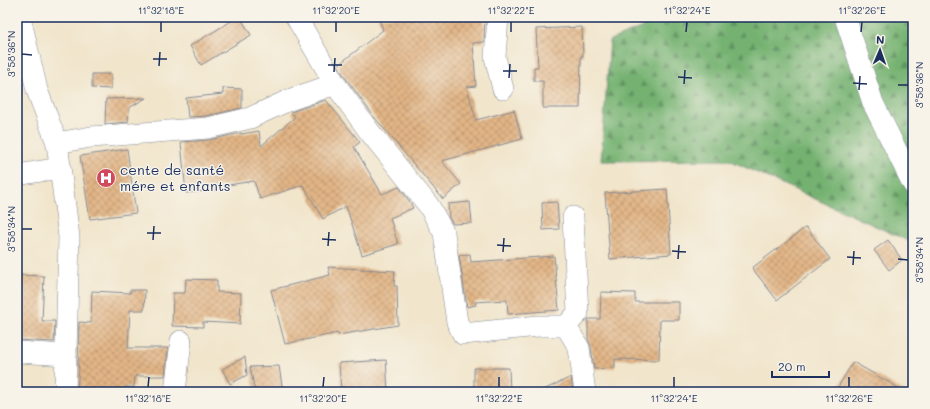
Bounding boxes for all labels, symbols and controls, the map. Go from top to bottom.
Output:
text: 11°32'18"E [138,3,184,17]
text: 11°32'20"E [312,3,360,17]
text: 11°32'22"E [488,3,535,17]
text: 11°32'24"E [663,3,711,17]
text: 11°32'26"E [838,3,886,17]
north arrow [860,30,900,70]
text: 3°58'36"N [4,31,18,77]
text: N [876,32,885,47]
text: 3°58'36"N [912,62,926,108]
place label: cente de santé mére et enfants [120,160,231,195]
hospital icon: cente de santé mére et enfants [95,167,117,189]
text: 3°58'34"N [4,206,18,252]
text: 3°58'34"N [912,237,926,283]
scale bar [772,353,829,379]
text: 20 m [778,358,806,374]
text: 11°32'18"E [125,391,171,405]
text: 11°32'20"E [299,391,347,405]
text: 11°32'22"E [476,391,523,405]
text: 11°32'24"E [650,391,698,405]
text: 11°32'26"E [825,391,873,405]

